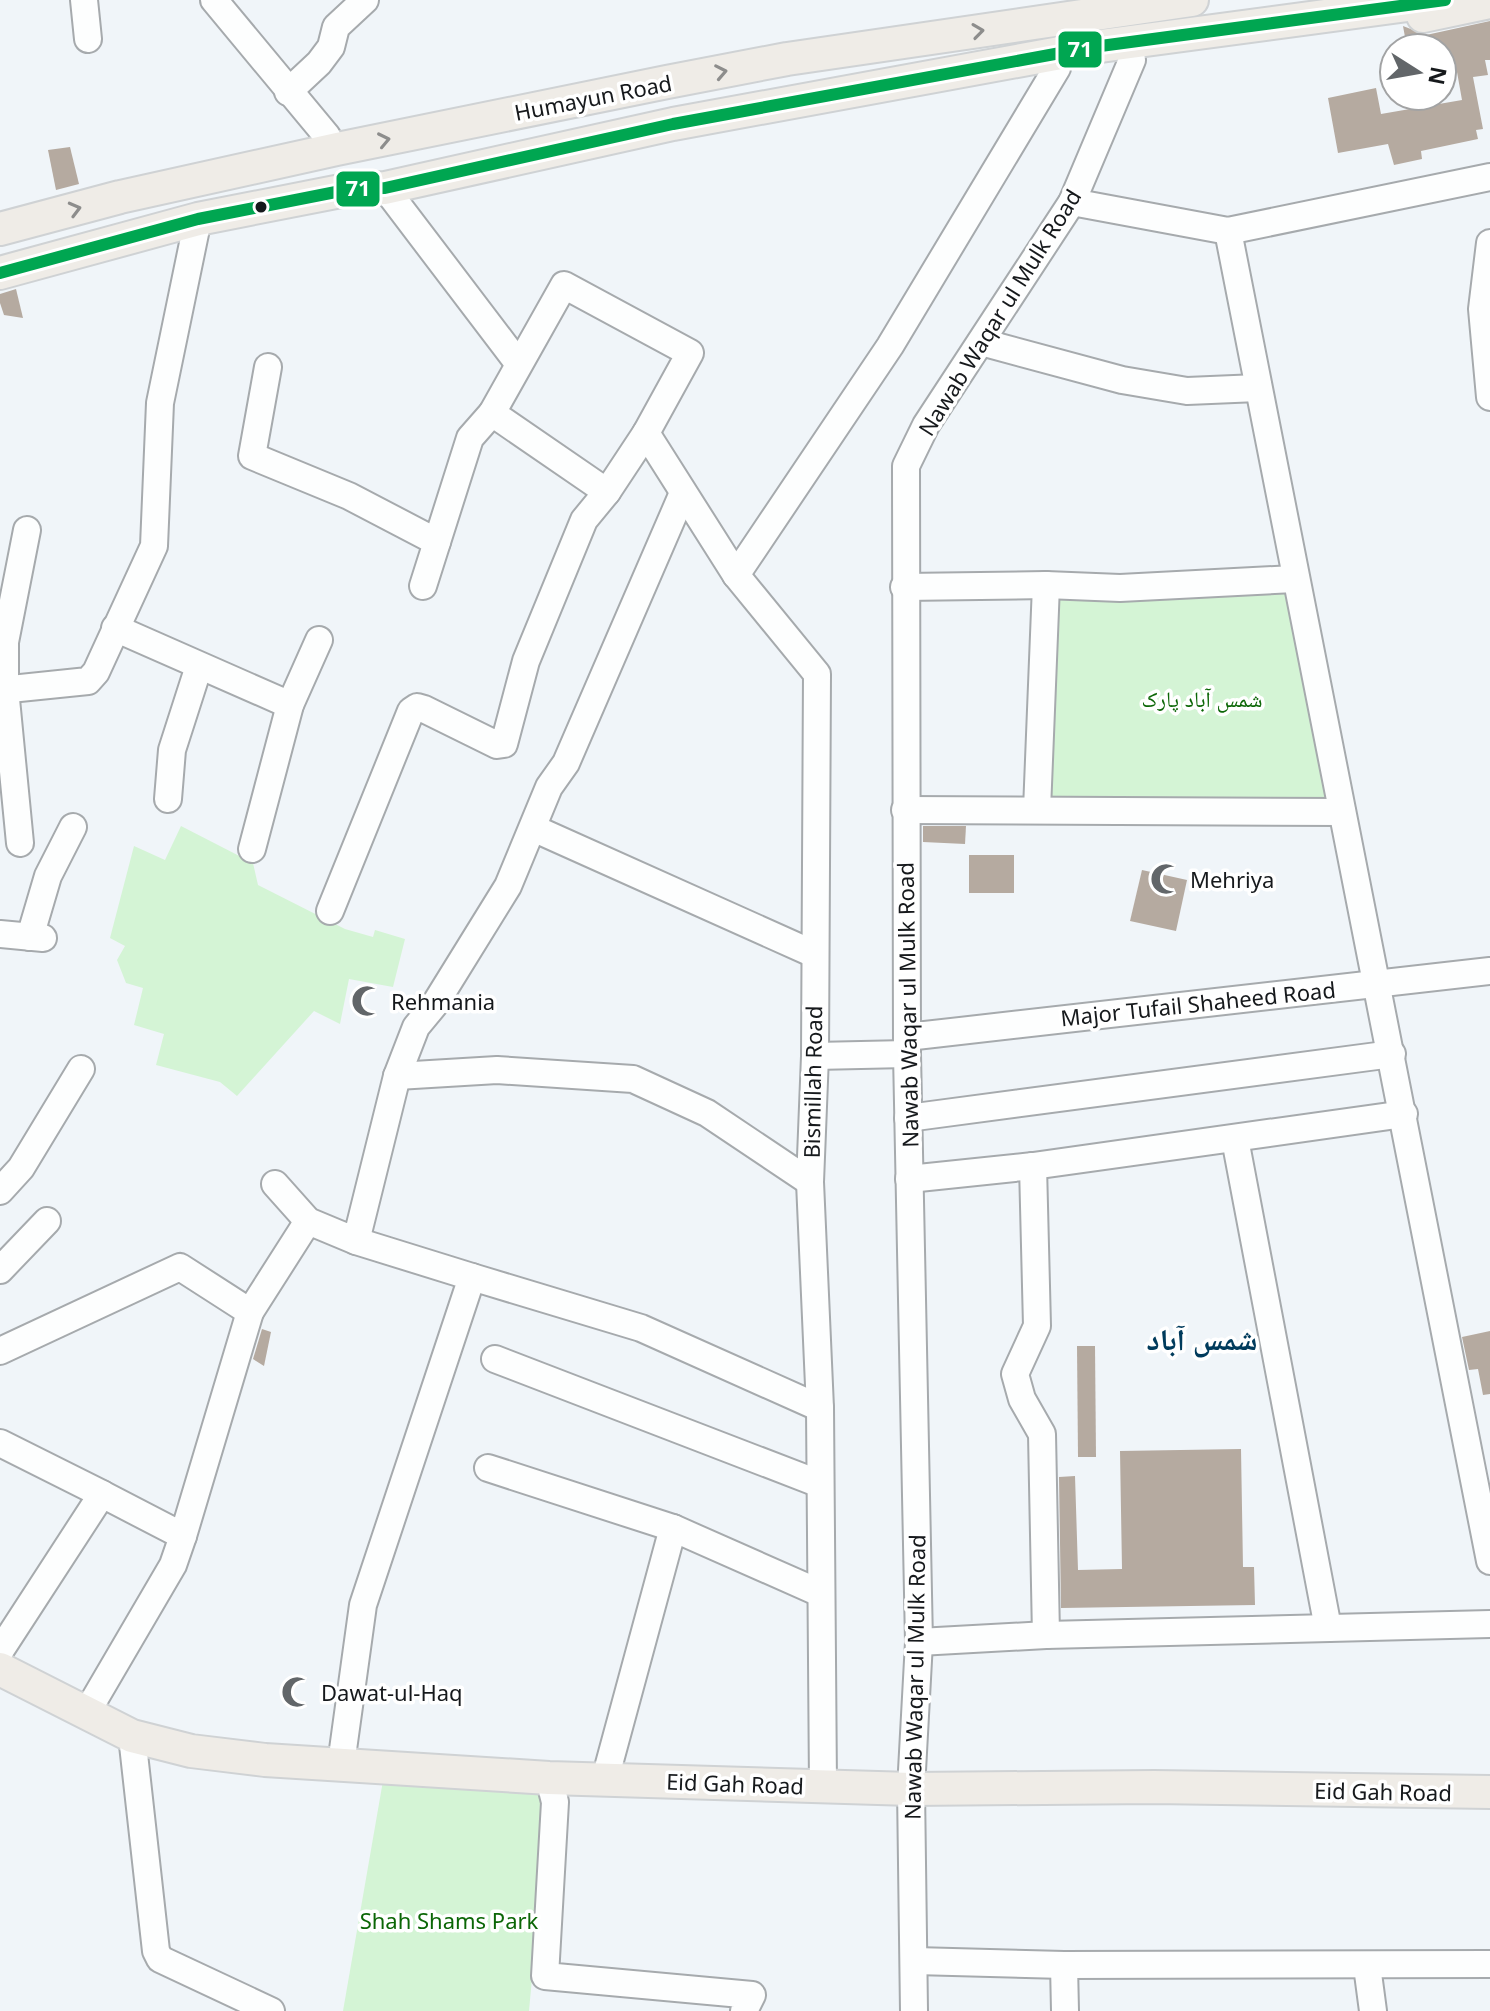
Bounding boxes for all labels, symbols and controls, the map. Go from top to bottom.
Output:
one-way arrow [971,23,985,40]
line badge: 71 [1057,30,1103,69]
north arrow [1378,32,1458,112]
text: 71 [1067,33,1093,63]
one-way arrow [714,64,728,81]
text: N [1422,64,1455,88]
street label: Humayun Road [512,67,674,127]
one-way arrow [376,132,390,149]
line badge: 71 [335,170,381,208]
text: 71 [345,172,371,202]
street label: Nawab Waqar ul Mulk Road [911,183,1087,441]
unlabelled marker [253,199,269,215]
one-way arrow [68,202,82,218]
park label: شمس آباد پارک [1142,683,1262,713]
street label: Nawab Waqar ul Mulk Road [890,862,924,1148]
mosque icon: Mehriya [1149,862,1183,896]
place label: Mehriya [1190,864,1274,894]
street label: Major Tufail Shaheed Road [1059,974,1337,1032]
mosque icon: Rehmania [350,984,384,1018]
place label: Rehmania [391,986,495,1016]
street label: Bismillah Road [796,1005,828,1159]
district label: شمس آباد [1147,1318,1257,1359]
street label: Nawab Waqar ul Mulk Road [897,1534,931,1820]
mosque icon: Dawat-ul-Haq [280,1675,314,1709]
place label: Dawat-ul-Haq [321,1677,463,1707]
street label: Eid Gah Road [666,1766,804,1800]
street label: Eid Gah Road [1314,1775,1452,1807]
park label: Shah Shams Park [360,1905,539,1935]

